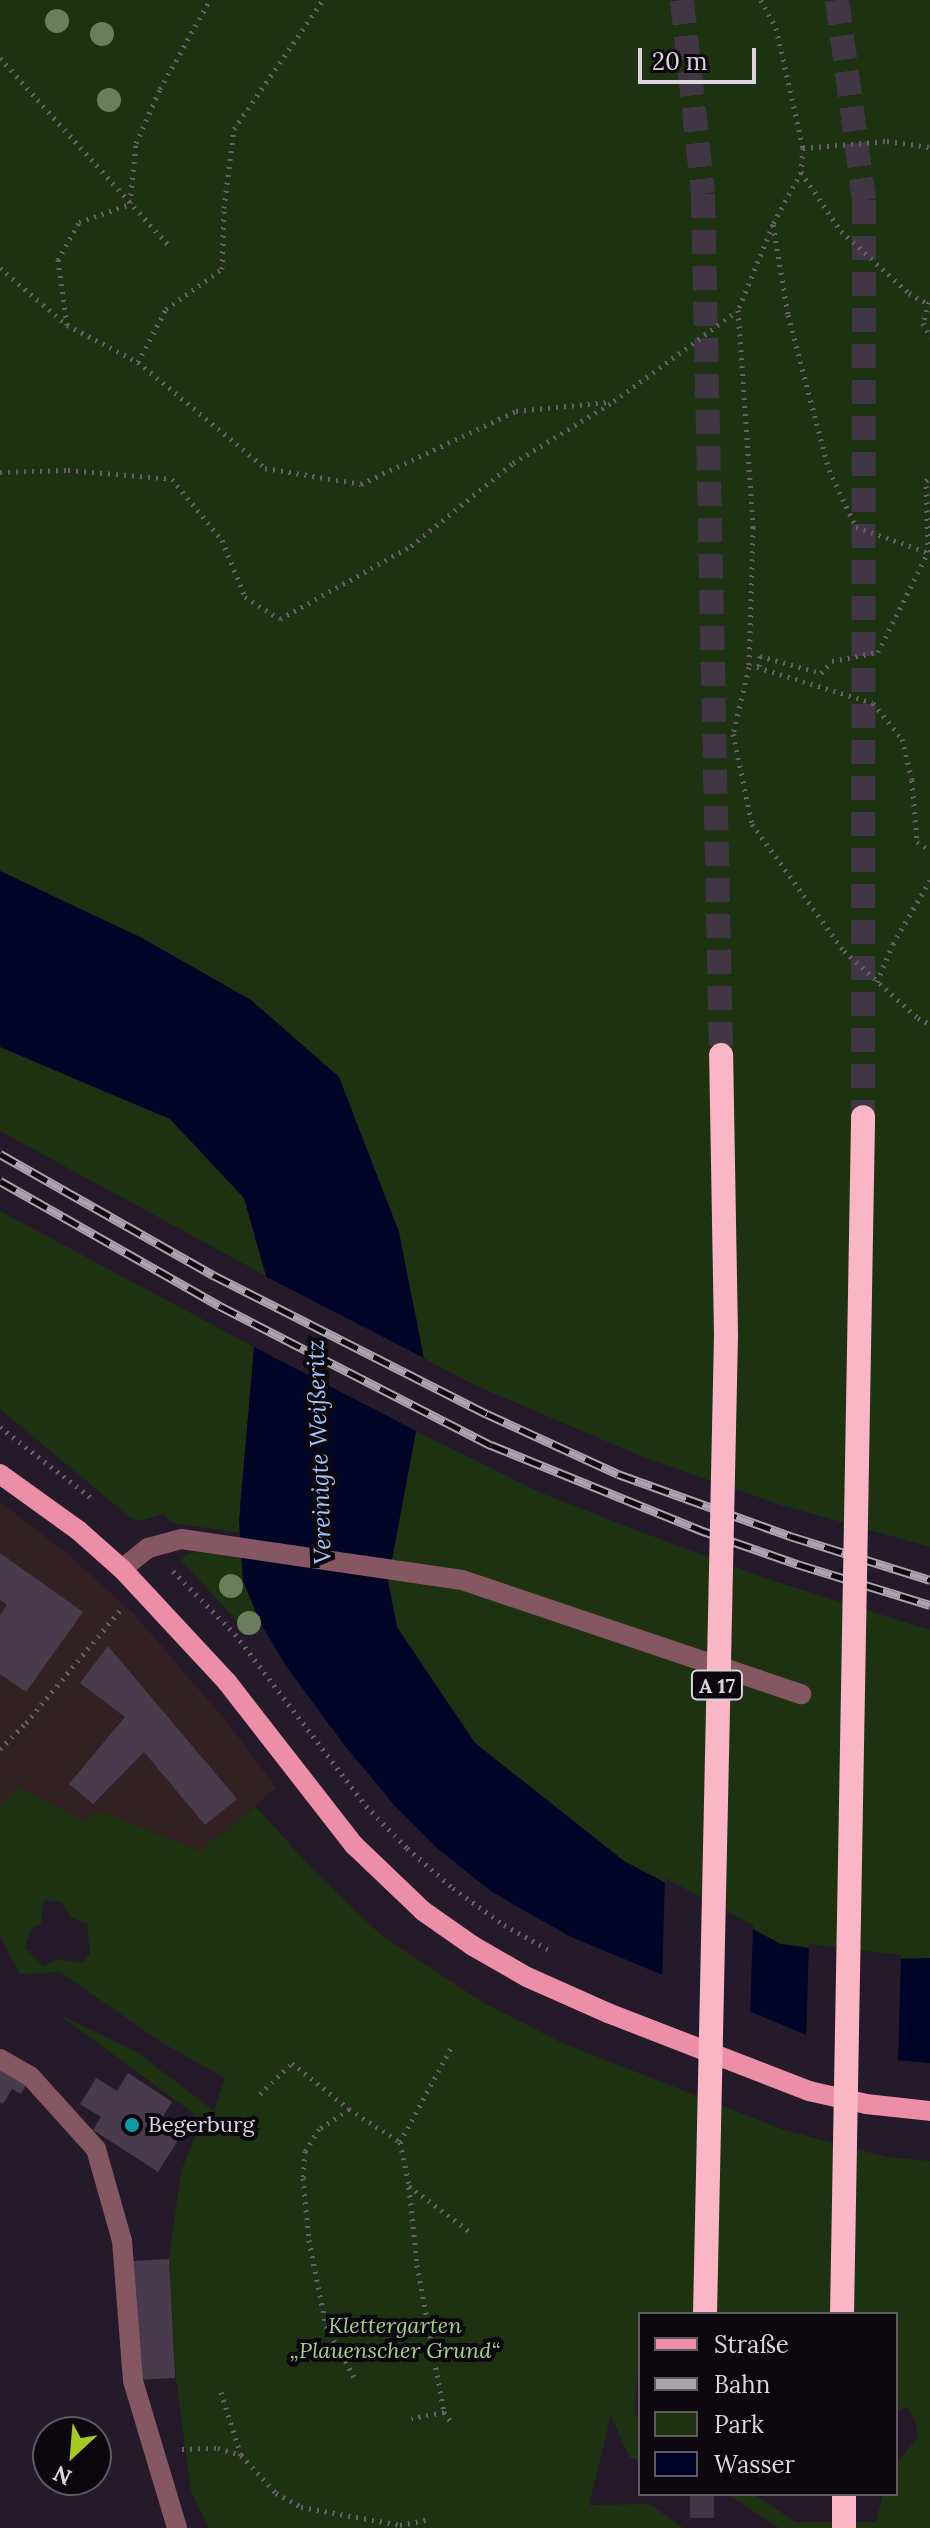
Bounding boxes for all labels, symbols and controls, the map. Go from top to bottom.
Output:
scale bar [642,32,760,82]
text: 20 m [652,46,708,77]
water label: Vereinigte Weißeritz [301,1339,337,1565]
road number: A 17 [689,1669,745,1701]
place label: Begerburg [148,2112,255,2138]
marker: Begerburg [123,2116,141,2134]
park label: Klettergarten „Plauenscher Grund“ [290,2312,500,2364]
legend [638,2312,898,2496]
text: Straße [714,2329,789,2360]
text: Bahn [714,2369,770,2400]
text: Park [714,2409,764,2440]
north arrow [32,2416,112,2496]
text: Wasser [714,2449,795,2480]
text: N [49,2459,76,2492]

